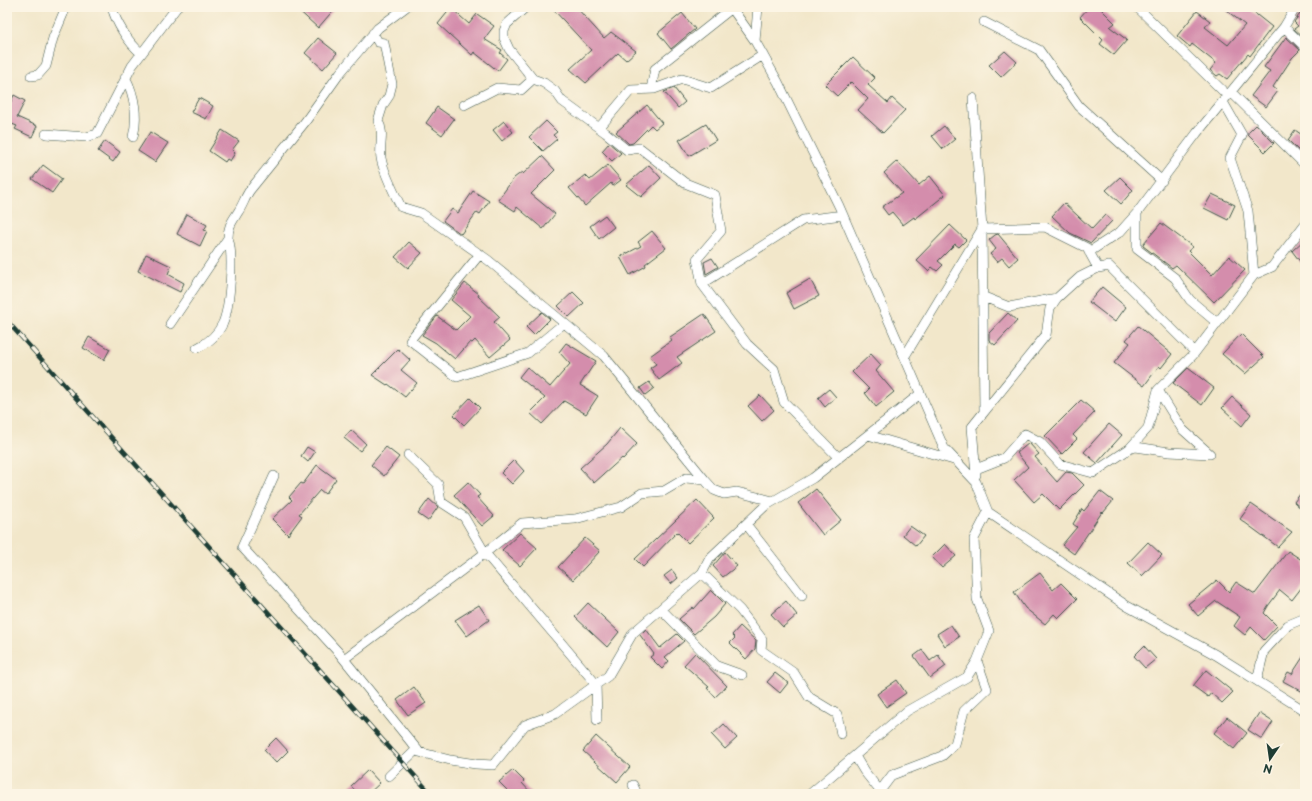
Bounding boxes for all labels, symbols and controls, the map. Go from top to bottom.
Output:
north arrow [1250,739,1290,779]
text: N [1261,760,1274,778]

